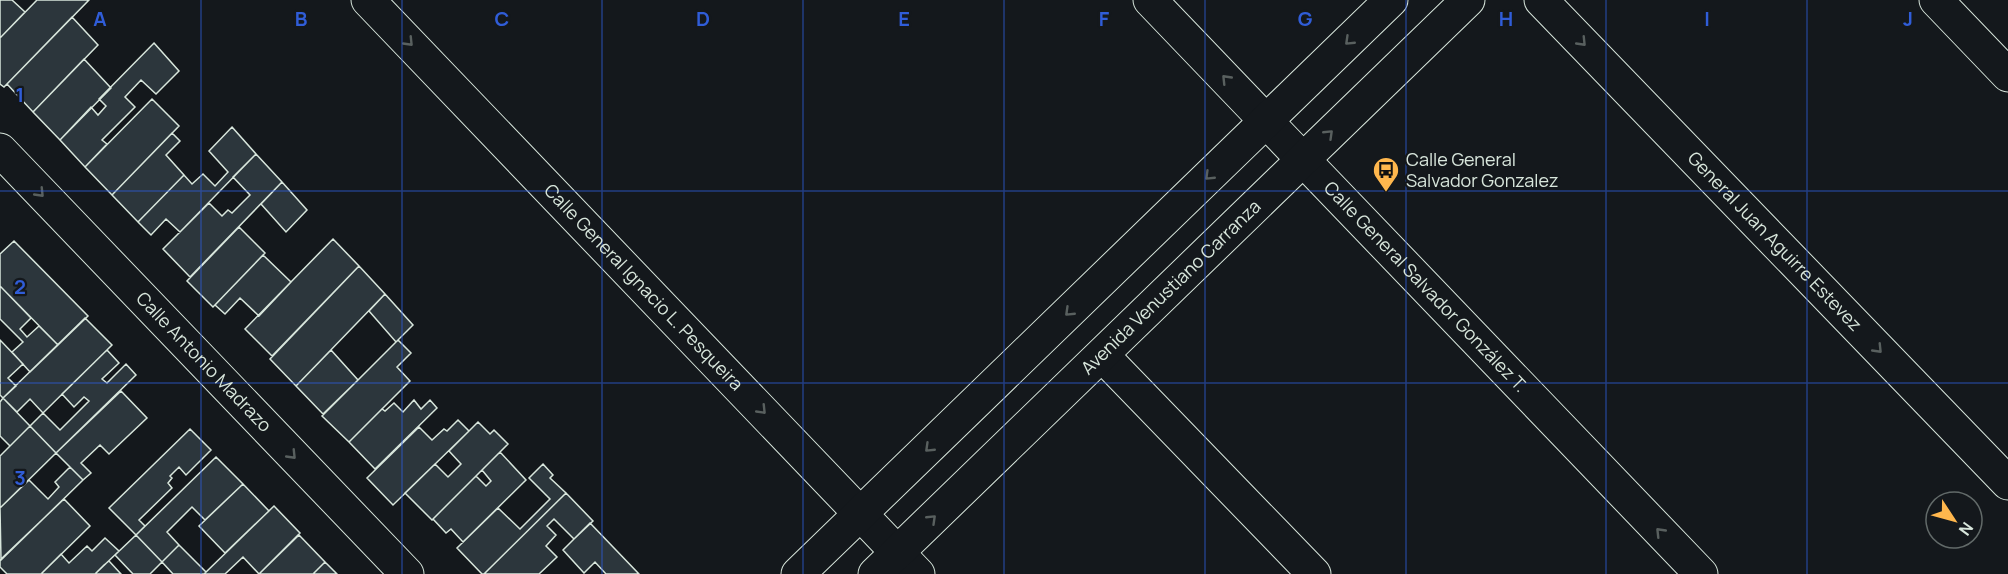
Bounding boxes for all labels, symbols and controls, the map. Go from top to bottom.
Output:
text: A [93,5,107,32]
text: B [295,5,308,32]
text: C [495,5,509,32]
text: D [696,5,710,32]
text: E [898,5,910,32]
text: F [1099,5,1110,32]
text: G [1298,5,1313,32]
text: H [1499,5,1513,32]
text: I [1704,5,1710,32]
text: J [1903,5,1913,32]
one-way arrow [1346,33,1357,44]
one-way arrow [401,35,412,46]
one-way arrow [1575,36,1586,46]
one-way arrow [1222,75,1233,85]
text: 1 [16,81,24,108]
one-way arrow [1321,131,1332,142]
street label: General Juan Aguirre Estevez [1683,146,1868,336]
place label: Calle General Salvador Gonzalez [1406,147,1559,192]
bus stop icon: Calle General Salvador Gonzalez [1371,155,1401,193]
one-way arrow [1206,169,1217,180]
street label: Calle General Salvador González T. [1319,176,1533,397]
street label: Calle General Ignacio L. Pesqueira [539,178,749,395]
one-way arrow [33,185,44,196]
street label: Avenida Venustiano Carranza [1075,194,1265,379]
text: 2 [14,273,26,300]
street label: Calle Antonio Madrazo [131,286,277,437]
one-way arrow [1066,305,1076,316]
one-way arrow [1871,342,1882,352]
one-way arrow [754,403,765,414]
one-way arrow [925,440,936,451]
one-way arrow [285,448,296,458]
text: 3 [14,464,26,491]
north arrow [1924,490,1984,550]
one-way arrow [925,515,936,526]
text: N [1954,518,1978,540]
one-way arrow [1657,528,1668,539]

